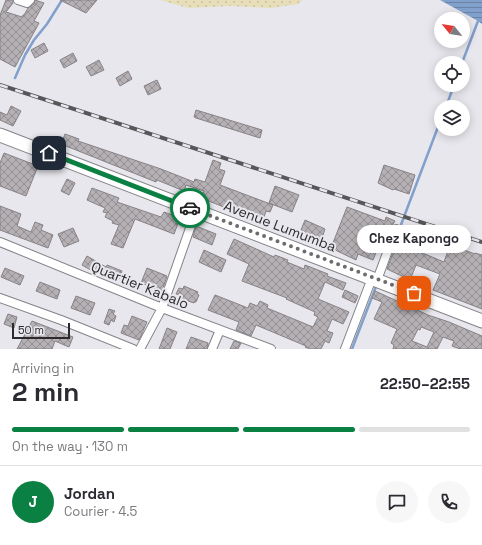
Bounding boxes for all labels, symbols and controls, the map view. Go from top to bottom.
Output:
north arrow [434,12,470,48]
map controls [434,12,470,136]
button: locate [434,56,470,92]
button: layers [434,100,470,136]
pin [32,136,66,170]
icon: home [38,142,60,164]
courier [170,188,210,228]
street label: Avenue Lumumba [221,196,339,256]
icon: car [179,197,201,219]
callout: Chez Kapongo [357,225,471,253]
text: Chez Kapongo [369,230,459,247]
street label: Quartier Kabalo [88,257,192,313]
pin [397,276,431,310]
icon: bag [403,282,425,304]
scale bar [12,321,70,340]
text: 50 m [18,323,44,337]
text: Arriving in [12,360,74,377]
text: 22:50–22:55 [380,374,470,393]
text: 2 min [12,375,79,409]
text: On the way · 130 m [12,438,128,455]
button: chat [376,481,418,523]
button: phone [428,481,470,523]
text: Jordan [64,484,115,503]
text: J [28,492,38,511]
text: Courier · 4.5 [64,503,137,520]

